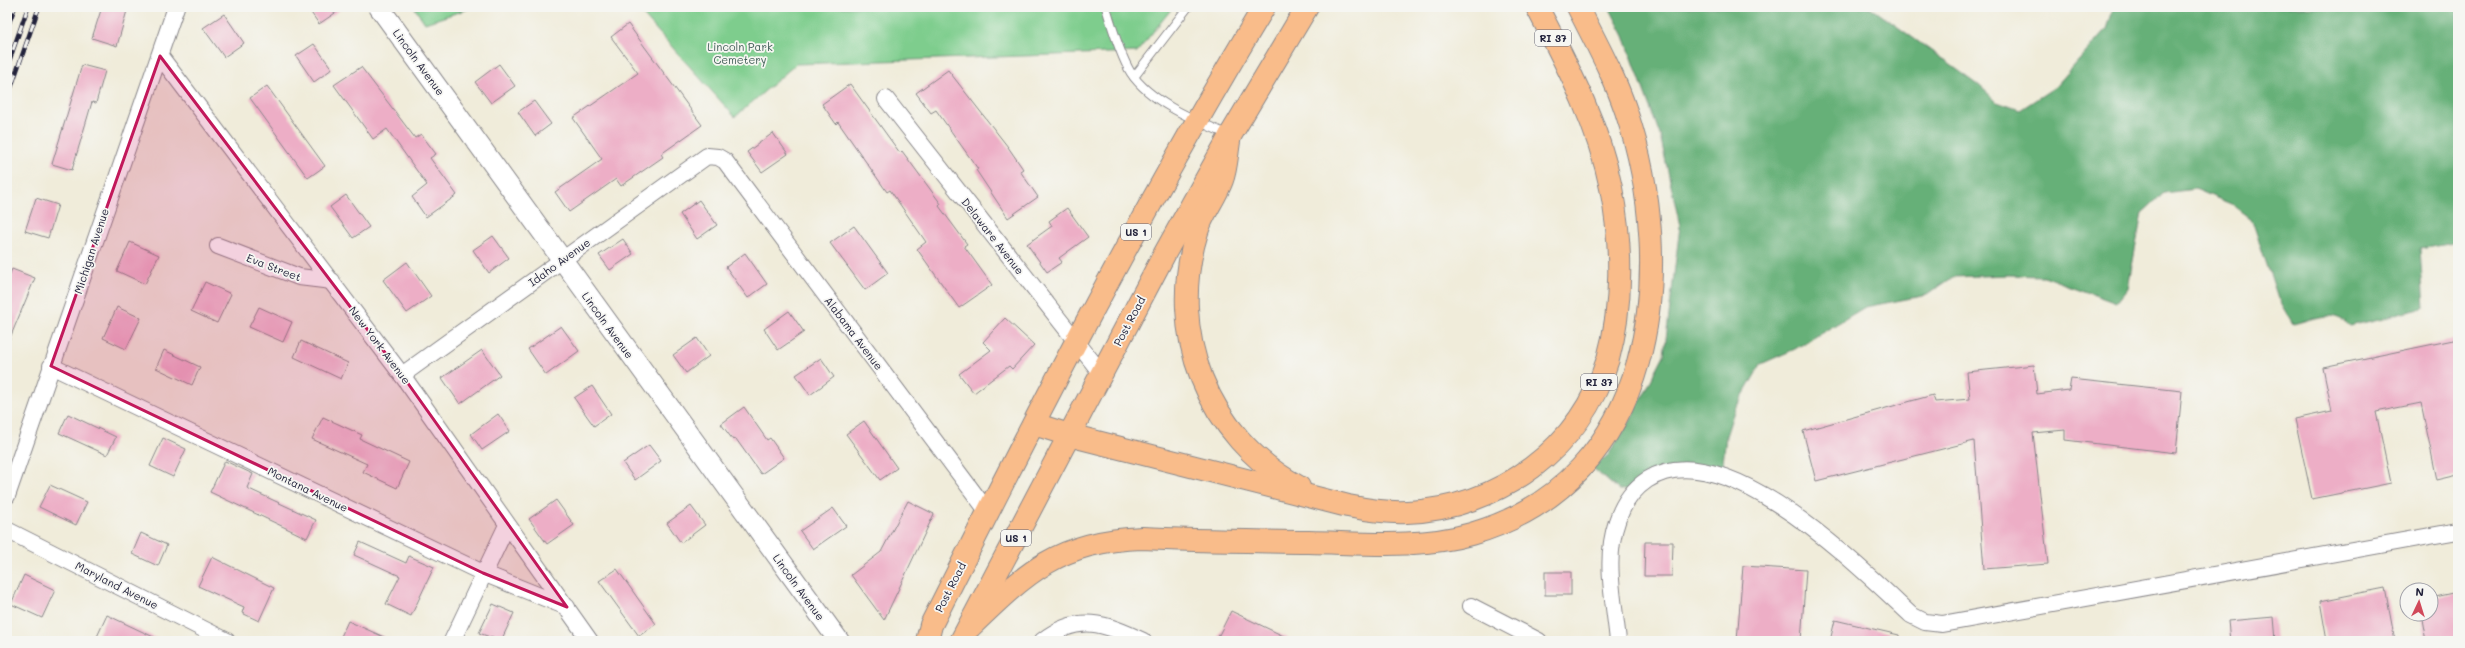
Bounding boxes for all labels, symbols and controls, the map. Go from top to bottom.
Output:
street label: Lincoln Avenue [390,26,448,98]
road number: RI 37 [1535,30,1571,46]
park label: Lincoln Park Cemetery [707,39,773,67]
street label: Delaware Avenue [958,195,1028,278]
street label: Michigan Avenue [70,206,112,296]
road number: US 1 [1121,224,1151,240]
street label: Idaho Avenue [525,234,593,290]
street label: Eva Street [244,250,304,284]
street label: Lincoln Avenue [579,289,637,361]
street label: Alabama Avenue [821,293,887,373]
street label: Post Road [1110,293,1148,349]
street label: New York Avenue [346,303,414,387]
road number: RI 37 [1581,374,1617,390]
street label: Montana Avenue [265,463,351,515]
road number: US 1 [1001,530,1031,546]
street label: Lincoln Avenue [770,551,828,623]
street label: Maryland Avenue [73,558,161,612]
street label: Post Road [931,559,969,615]
north arrow [2399,582,2439,622]
text: N [2415,584,2424,599]

